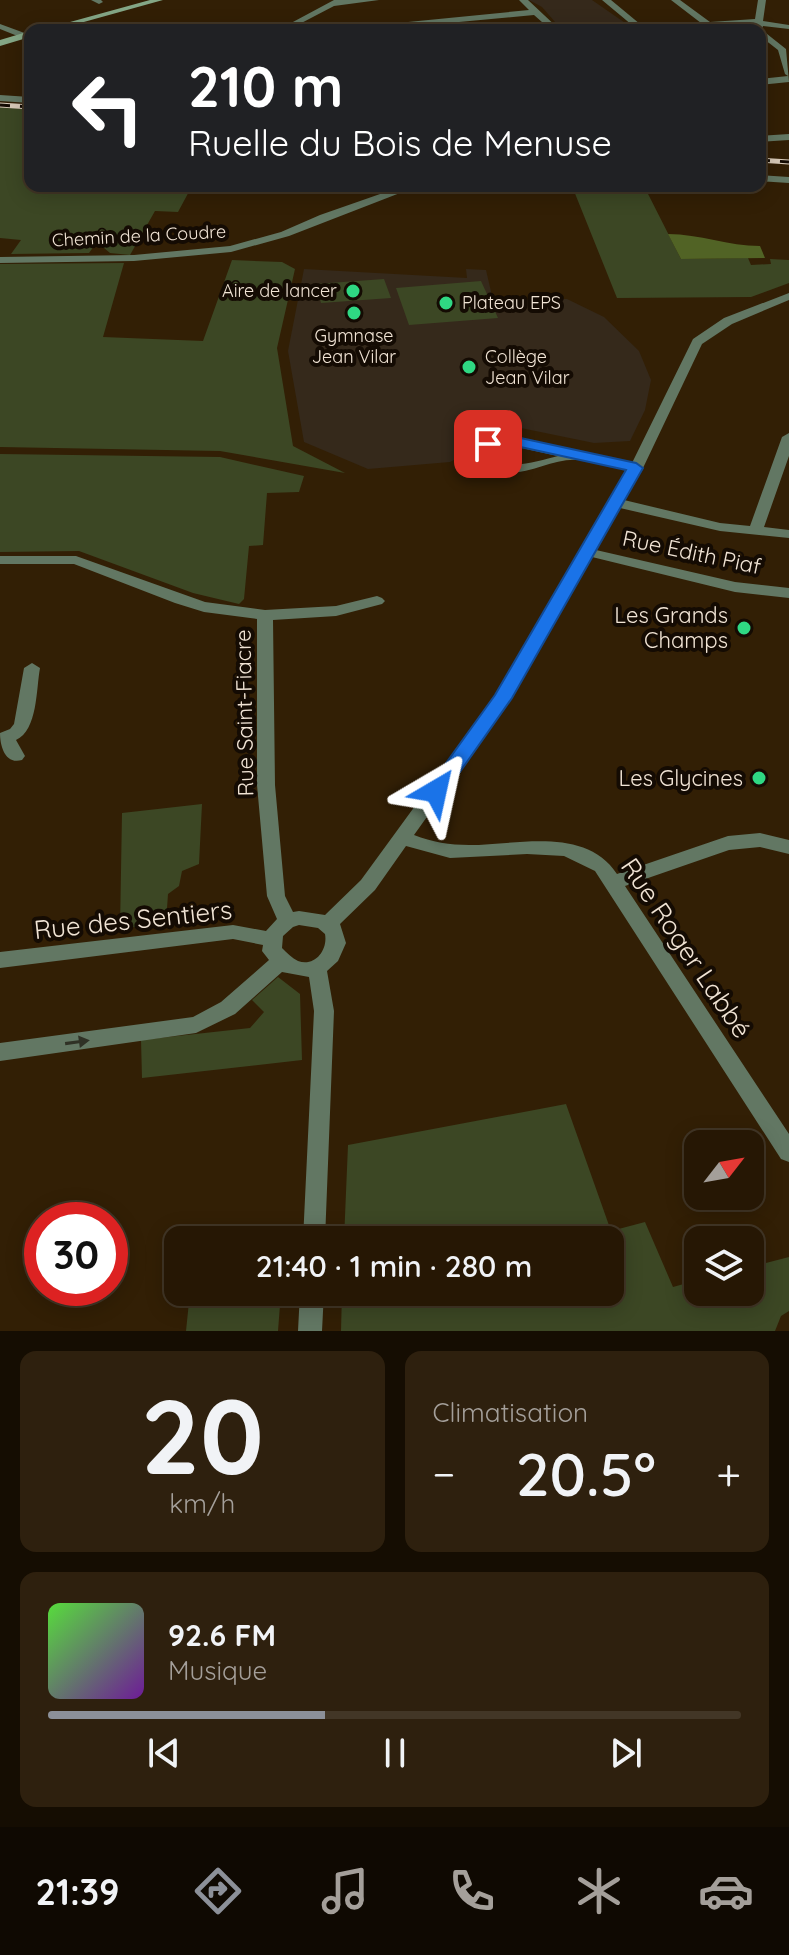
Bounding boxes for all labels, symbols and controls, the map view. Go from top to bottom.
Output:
text: 210 m [188,51,343,121]
icon: left [56,56,160,160]
text: Ruelle du Bois de Menuse [188,120,612,165]
street label: Chemin de la Coudre [51,219,227,252]
place label: Aire de lancer [222,279,337,302]
marker: Aire de lancer [344,282,362,300]
place label: Plateau EPS [462,291,561,314]
marker: Plateau EPS [437,294,455,312]
marker: Gymnase Jean Vilar [345,304,363,322]
place label: Gymnase Jean Vilar [312,324,396,368]
place label: Collège Jean Vilar [485,345,570,389]
marker: Collège Jean Vilar [460,358,478,376]
pin [454,410,522,478]
icon: arrive [466,422,510,466]
street label: Rue Édith Piaf [620,524,764,580]
place label: Les Grands Champs [614,601,728,654]
marker: Les Grands Champs [735,619,753,637]
street label: Rue Saint-Fiacre [229,629,259,797]
position arrow [394,749,478,833]
place label: Les Glycines [619,764,743,792]
marker: Les Glycines [750,769,768,787]
street label: Rue Roger Labbé [614,851,759,1044]
street label: Rue des Sentiers [32,893,234,946]
one-way arrow [65,1035,90,1048]
north arrow [684,1130,764,1210]
map controls [684,1130,764,1306]
speed limit sign: 30 [24,1202,128,1306]
button: layers [684,1226,764,1306]
text: 21:40 · 1 min · 280 m [256,1247,532,1285]
text: 20 [141,1370,264,1500]
text: Climatisation [433,1396,588,1429]
text: 20.5° [516,1436,656,1511]
text: − [433,1446,455,1501]
text: + [716,1446,741,1501]
text: km/h [169,1487,235,1520]
text: 92.6 FM [168,1616,276,1654]
text: Musique [168,1654,267,1687]
icon: previous [142,1731,186,1775]
icon: pause [373,1731,417,1775]
icon: next [604,1731,648,1775]
icon: directions [190,1863,246,1919]
icon: music [317,1863,373,1919]
icon: phone [444,1863,500,1919]
icon: climate [571,1863,627,1919]
icon: car [698,1863,754,1919]
text: 21:39 [35,1869,120,1914]

